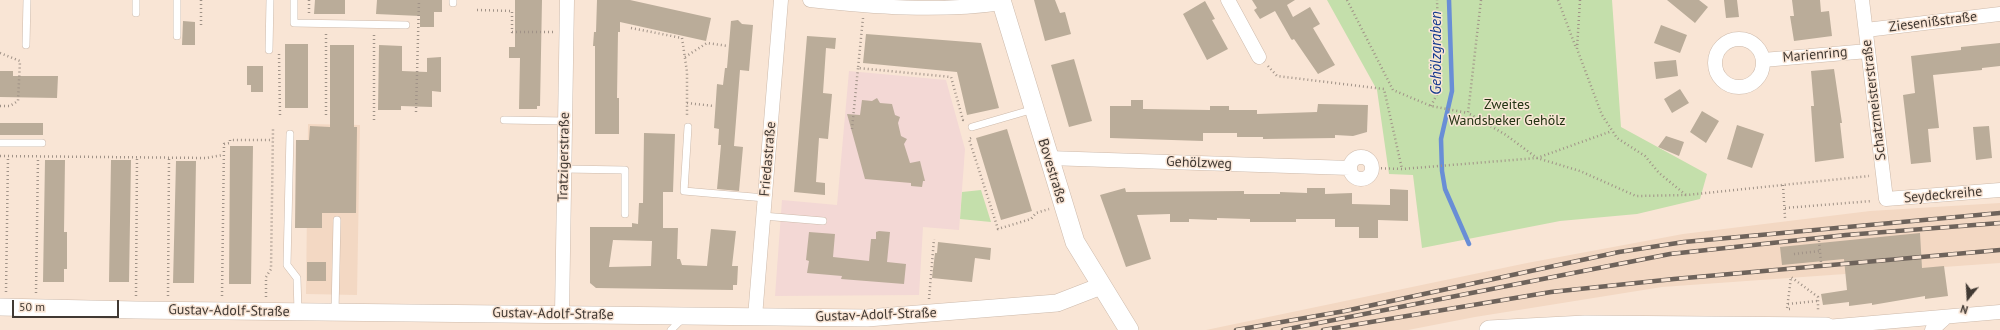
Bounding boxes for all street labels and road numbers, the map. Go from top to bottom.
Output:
street label: Ziesenißstraße [1888,8,1978,36]
street label: Schatzmeisterstraße [1858,39,1890,161]
street label: Marienring [1782,44,1848,66]
street label: Tratzigerstraße [555,112,573,202]
street label: Friedastraße [756,121,780,197]
street label: Bovestraße [1034,137,1070,205]
street label: Gehölzweg [1166,153,1232,173]
street label: Seydeckreihe [1903,183,1983,207]
street label: Gustav-Adolf-Straße [168,302,290,320]
street label: Gustav-Adolf-Straße [815,304,937,326]
street label: Gustav-Adolf-Straße [492,305,614,323]

